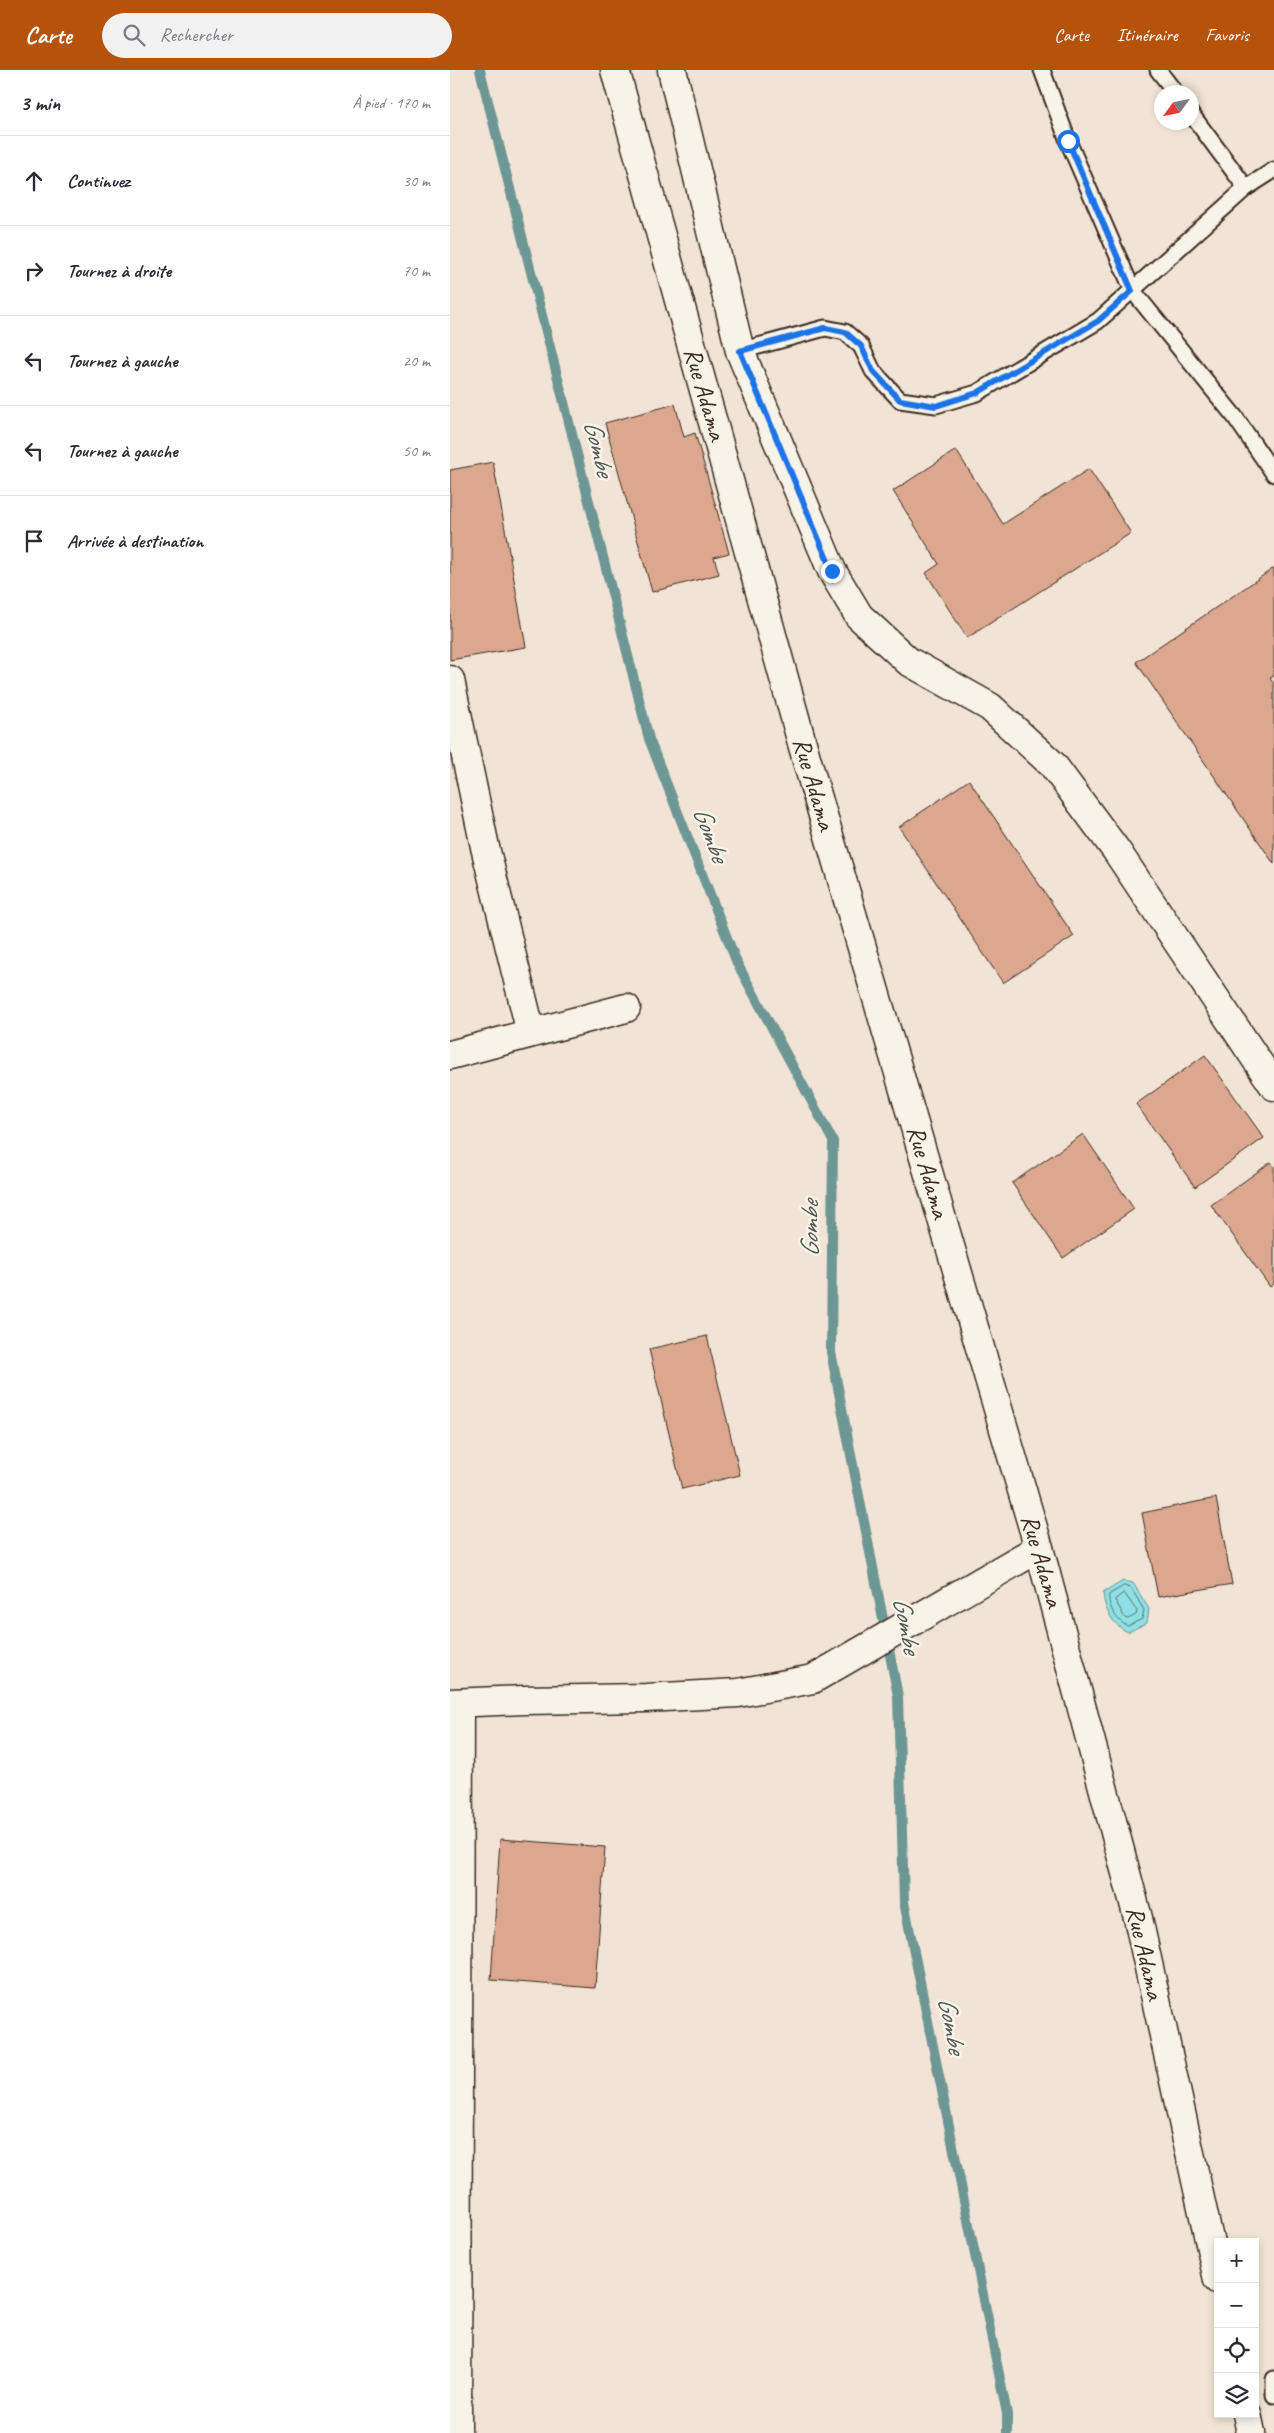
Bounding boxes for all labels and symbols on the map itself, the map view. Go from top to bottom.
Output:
north arrow [1154,85,1199,130]
route start [1057,130,1080,153]
street label: Rue Adama [677,344,734,446]
water label: Gombe [576,417,623,483]
route end [821,560,844,583]
street label: Rue Adama [786,734,843,836]
water label: Gombe [686,802,738,869]
street label: Rue Adama [900,1122,957,1224]
water label: Gombe [793,1197,826,1257]
street label: Rue Adama [1014,1511,1071,1613]
water label: Gombe [885,1594,929,1659]
street label: Rue Adama [1119,1903,1172,2005]
water label: Gombe [930,1994,974,2059]

